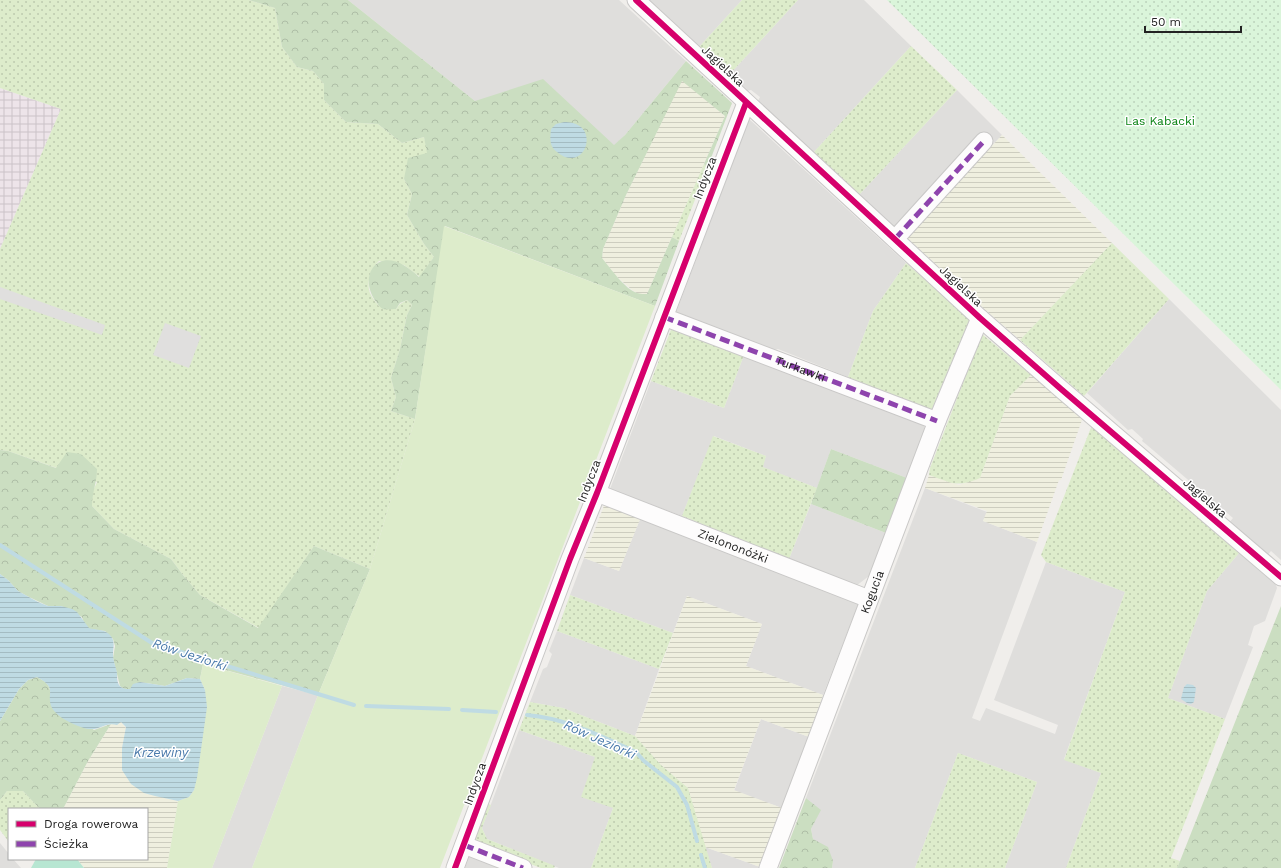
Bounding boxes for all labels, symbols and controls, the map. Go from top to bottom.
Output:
scale bar [1145,8,1241,34]
text: 50 m [1151,15,1181,29]
street label: Jagielska [699,43,747,89]
park label: Las Kabacki [1125,114,1195,128]
street label: Indycza [690,155,720,201]
street label: Jagielska [937,263,985,309]
street label: Turkawki [774,353,827,385]
street label: Indycza [574,458,604,504]
street label: Jagielska [1180,475,1230,521]
street label: Zielononóżki [696,526,770,566]
street label: Kogucia [858,568,887,616]
water label: Rów Jeziorki [151,635,229,674]
water label: Rów Jeziorki [561,717,639,762]
water label: Krzewiny [134,745,190,760]
street label: Indycza [461,760,489,807]
legend [8,808,148,860]
text: Droga rowerowa [44,817,139,831]
text: Ścieżka [44,837,89,851]

